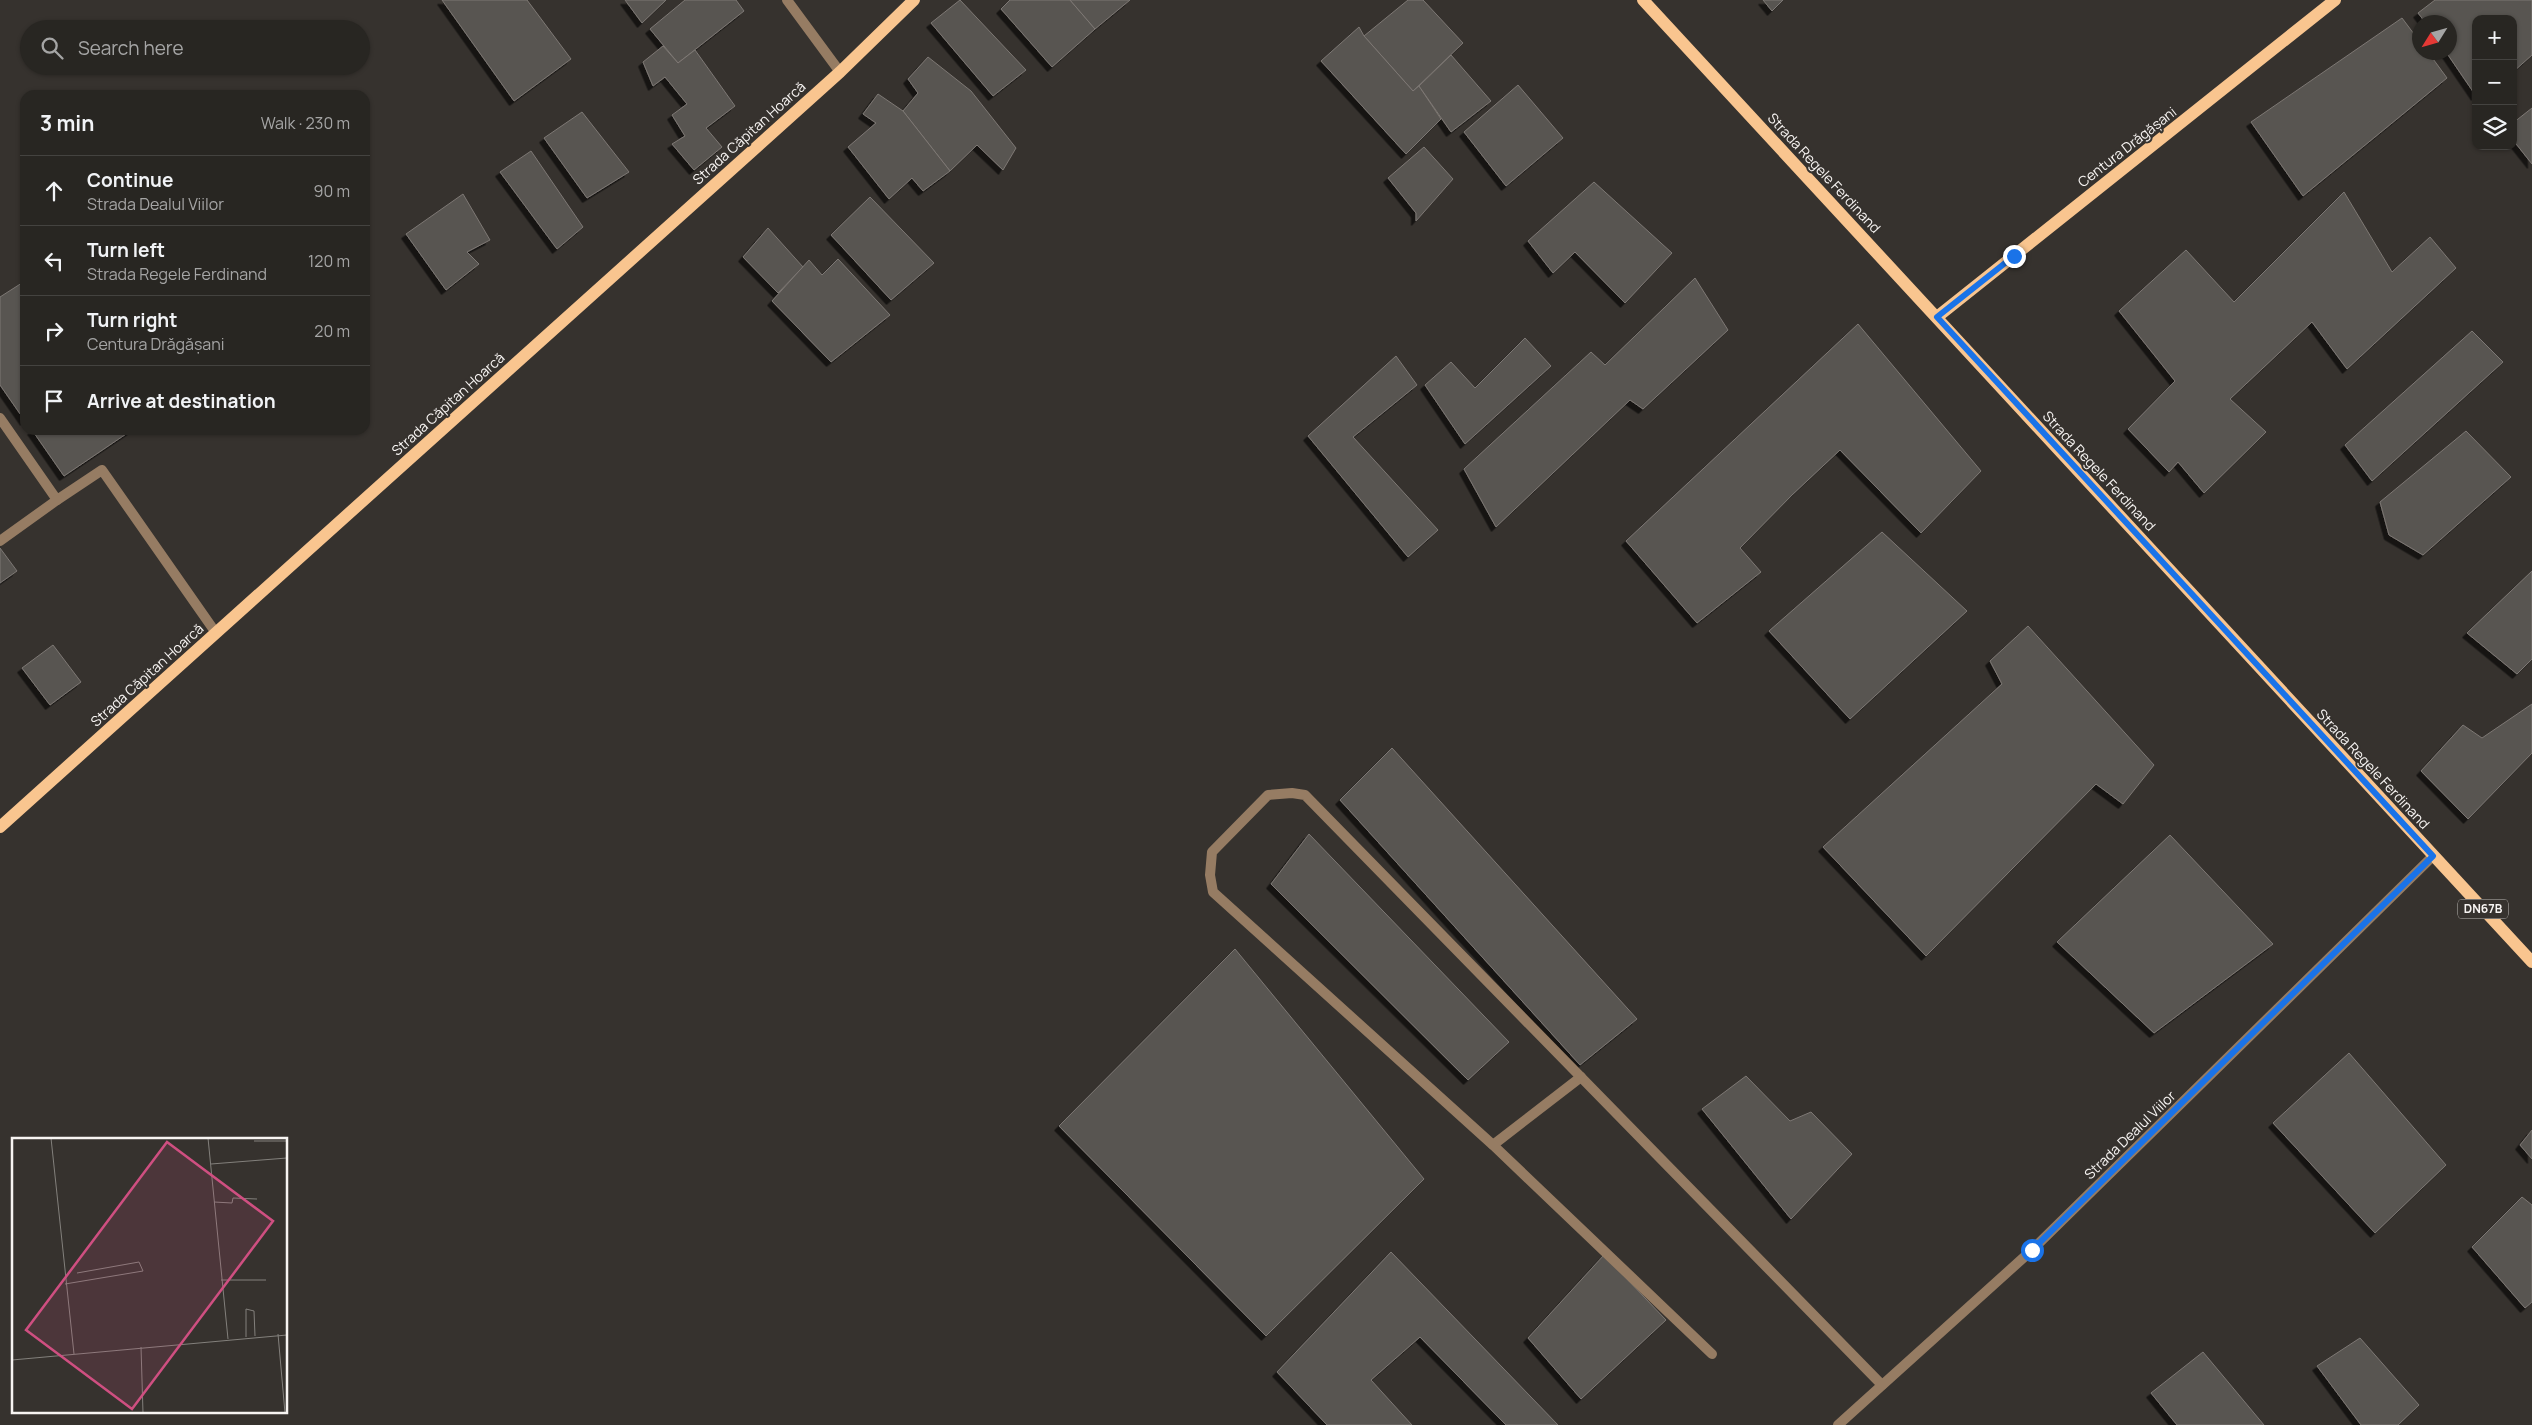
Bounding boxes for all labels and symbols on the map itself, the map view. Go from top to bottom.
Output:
north arrow [2412,15,2457,60]
street label: Strada Căpitan Hoarcă [688,77,809,188]
street label: Centura Drăgășani [2073,102,2180,191]
street label: Strada Regele Ferdinand [1764,109,1885,237]
route end [2003,245,2026,268]
street label: Strada Căpitan Hoarcă [387,348,508,459]
street label: Strada Regele Ferdinand [2039,407,2160,535]
street label: Strada Căpitan Hoarcă [86,619,207,730]
street label: Strada Regele Ferdinand [2313,705,2434,833]
road number: DN67B [2458,900,2508,919]
street label: Strada Dealul Viilor [2080,1086,2179,1183]
inset map [12,1138,288,1412]
route start [2021,1239,2044,1262]

